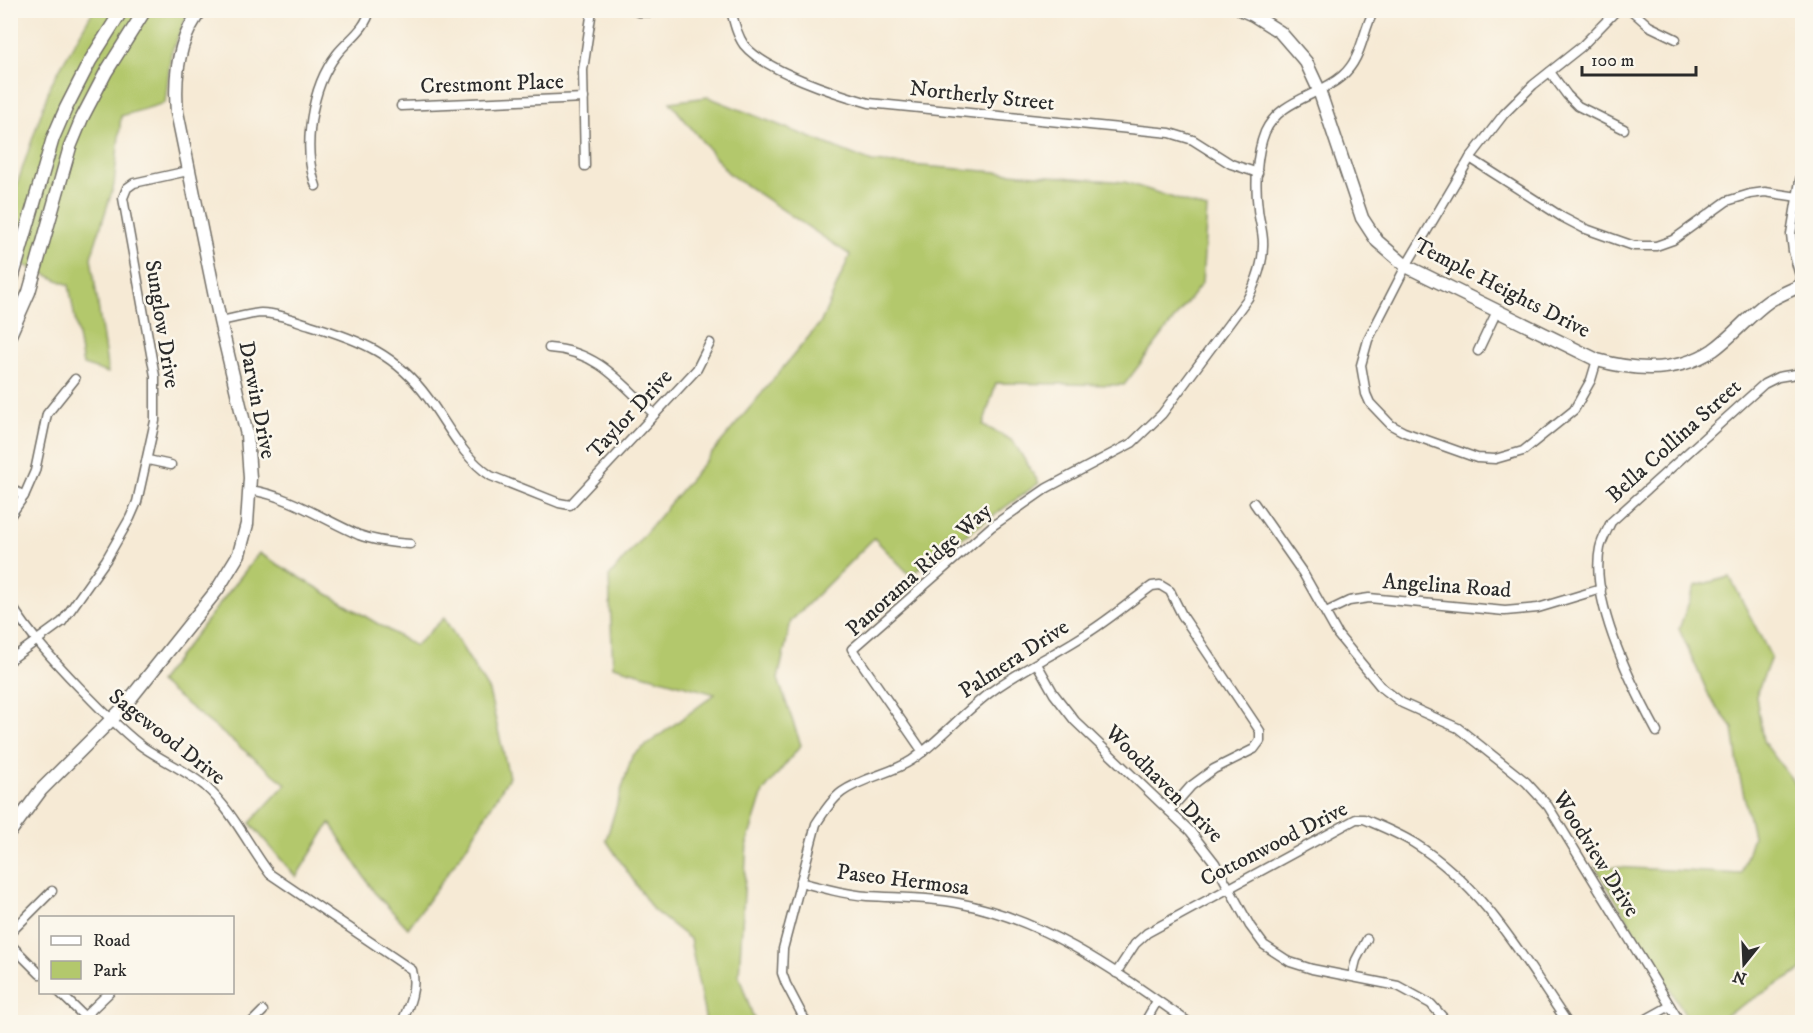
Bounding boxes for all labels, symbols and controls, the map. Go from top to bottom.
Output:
scale bar [1582,39,1696,77]
text: 100 m [1591,50,1634,72]
street label: Crestmont Place [420,68,564,100]
street label: Northerly Street [908,75,1056,117]
street label: Temple Heights Drive [1409,232,1595,344]
street label: Sunglow Drive [139,258,185,390]
street label: Darwin Drive [232,339,282,461]
street label: Taylor Drive [582,363,678,465]
street label: Bella Collina Street [1601,373,1747,509]
street label: Panorama Ridge Way [841,497,998,642]
street label: Angelina Road [1382,568,1512,604]
street label: Palmera Drive [954,613,1074,705]
street label: Sagewood Drive [103,683,231,791]
street label: Woodhaven Drive [1099,719,1229,849]
street label: Woodview Drive [1546,785,1645,922]
street label: Cottonwood Drive [1196,795,1352,893]
street label: Paseo Hermosa [835,858,971,902]
legend [39,916,234,994]
text: Road [93,930,130,952]
north arrow [1714,934,1774,994]
text: Park [93,960,127,982]
text: N [1730,966,1749,989]

